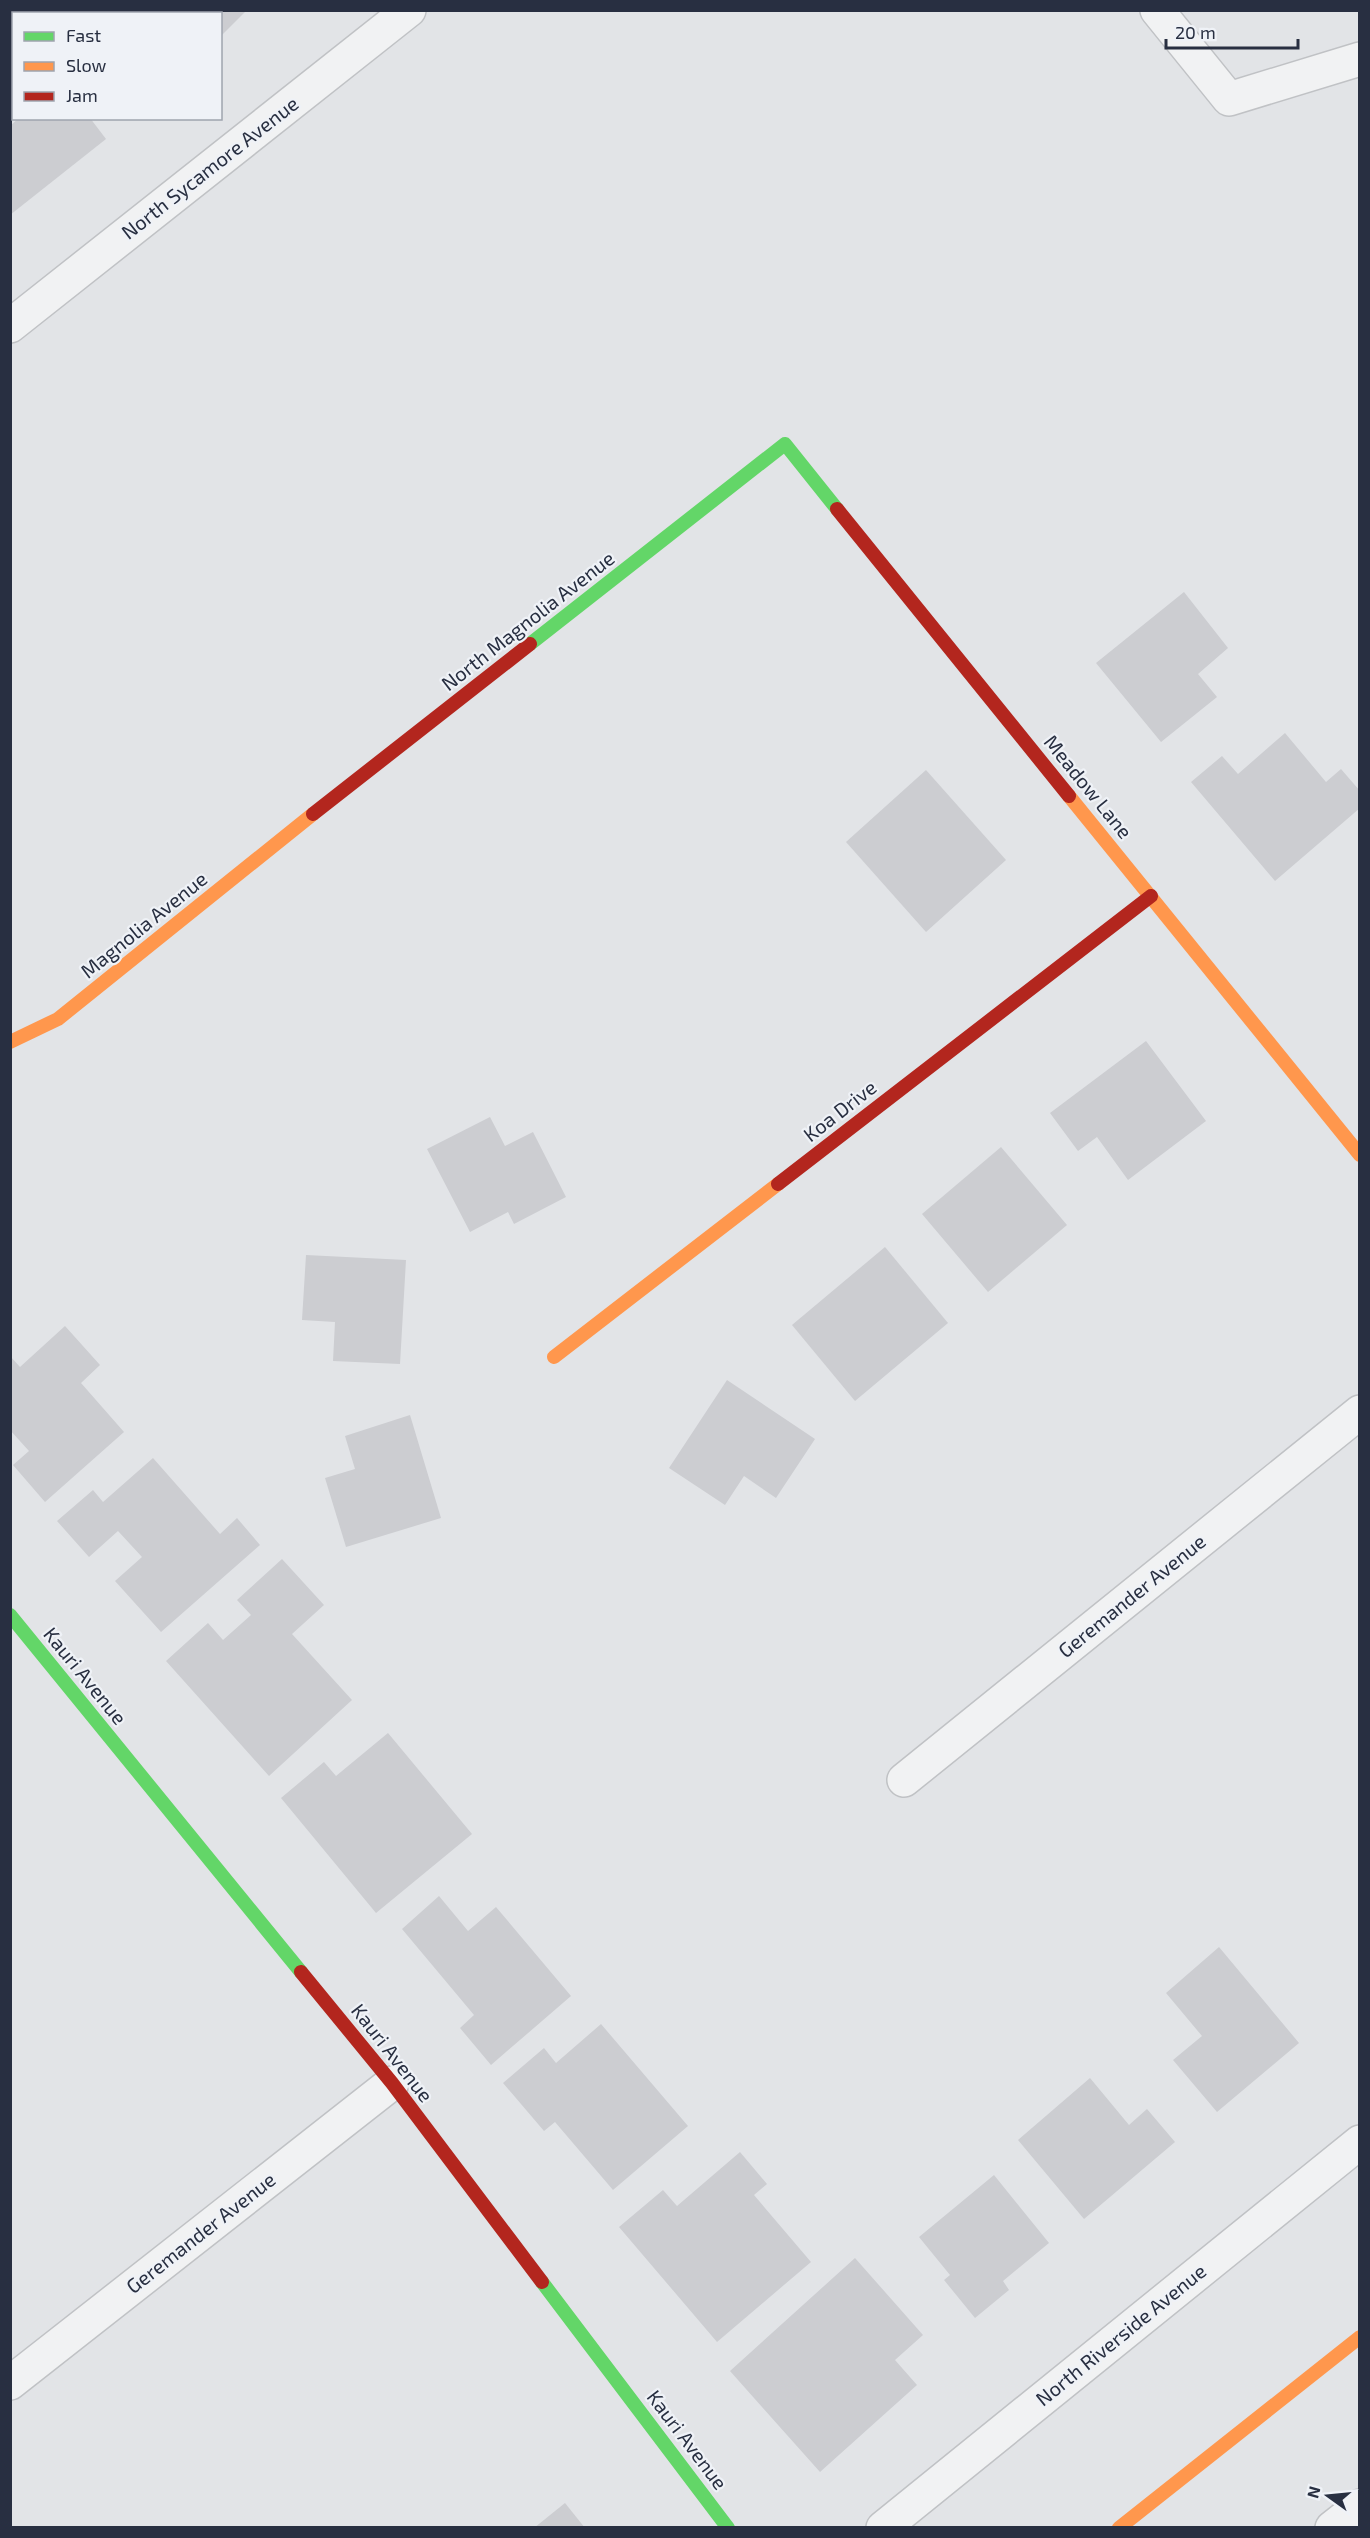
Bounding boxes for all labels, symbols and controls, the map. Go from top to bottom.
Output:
legend [12,12,222,120]
scale bar [1166,12,1298,50]
text: 20 m [1175,21,1216,43]
text: Fast [66,24,101,46]
text: Slow [66,54,107,76]
text: Jam [66,84,98,106]
street label: North Sycamore Avenue [116,91,303,244]
street label: North Magnolia Avenue [436,545,619,695]
street label: Meadow Lane [1040,730,1138,843]
street label: Magnolia Avenue [75,866,211,982]
street label: Koa Drive [798,1074,881,1146]
street label: Geremander Avenue [1053,1528,1210,1662]
street label: Kauri Avenue [39,1622,132,1729]
street label: Kauri Avenue [347,1998,439,2106]
street label: Geremander Avenue [121,2167,280,2298]
street label: North Riverside Avenue [1030,2258,1210,2410]
street label: Kauri Avenue [643,2385,733,2494]
north arrow [1298,2466,1358,2526]
text: N [1302,2484,1324,2500]

